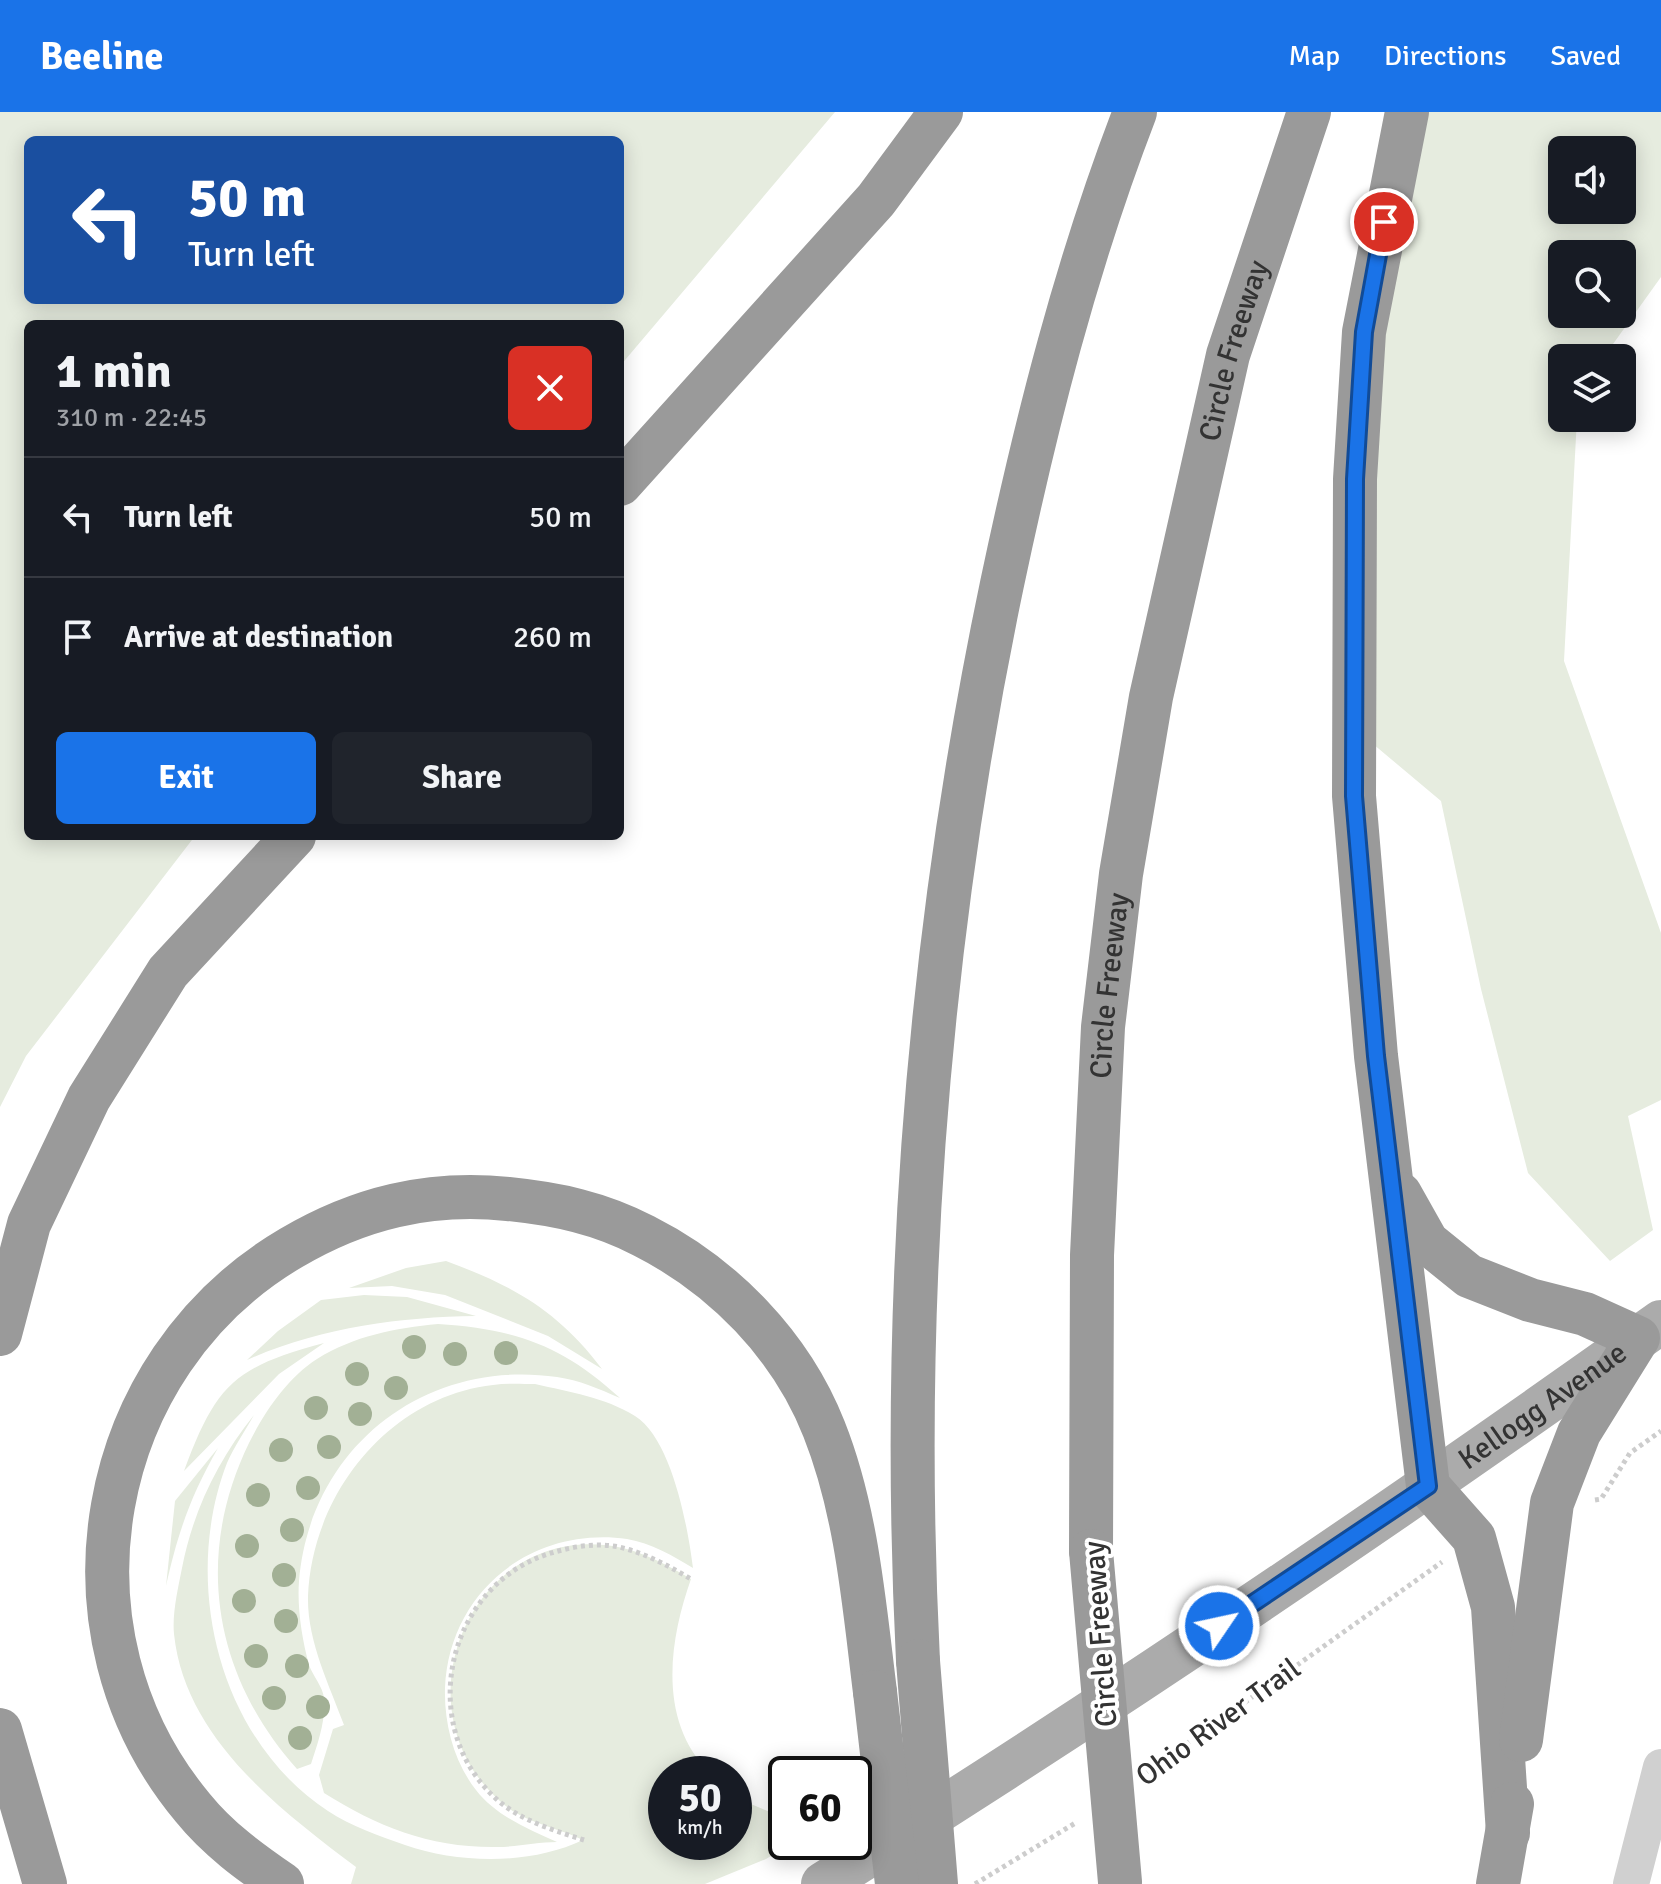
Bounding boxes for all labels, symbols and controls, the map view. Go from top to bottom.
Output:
text: Beeline [40,33,163,80]
text: Map [1288,39,1340,73]
text: Directions [1384,39,1506,73]
text: Saved [1550,39,1621,73]
map controls [1548,136,1636,432]
button: sound [1548,136,1636,224]
text: 50 m [188,163,306,232]
icon: left [56,168,160,272]
pin [1350,188,1418,256]
icon: arrive [1362,200,1406,244]
text: Turn left [188,232,315,277]
button: search [1548,240,1636,328]
street label: Circle Freeway [1191,256,1277,445]
text: 1 min [56,342,172,401]
button: layers [1548,344,1636,432]
button: close [508,346,592,430]
text: 310 m · 22:45 [56,402,207,434]
icon: left [56,495,100,539]
text: Turn left [124,499,233,536]
text: 50 m [529,499,592,536]
icon: arrive [56,615,100,659]
text: Arrive at destination [124,619,393,656]
text: 260 m [513,619,592,656]
button: Exit [56,732,316,824]
button: Share [332,732,592,824]
street label: Circle Freeway [1083,891,1138,1079]
street label: Kellogg Avenue [1451,1334,1634,1478]
street label: Circle Freeway [1076,1540,1125,1728]
position arrow [1177,1584,1261,1668]
street label: Ohio River Trail [1129,1650,1308,1795]
speed limit sign: 60 [768,1756,872,1860]
text: 50 [678,1773,722,1823]
text: km/h [677,1815,723,1840]

